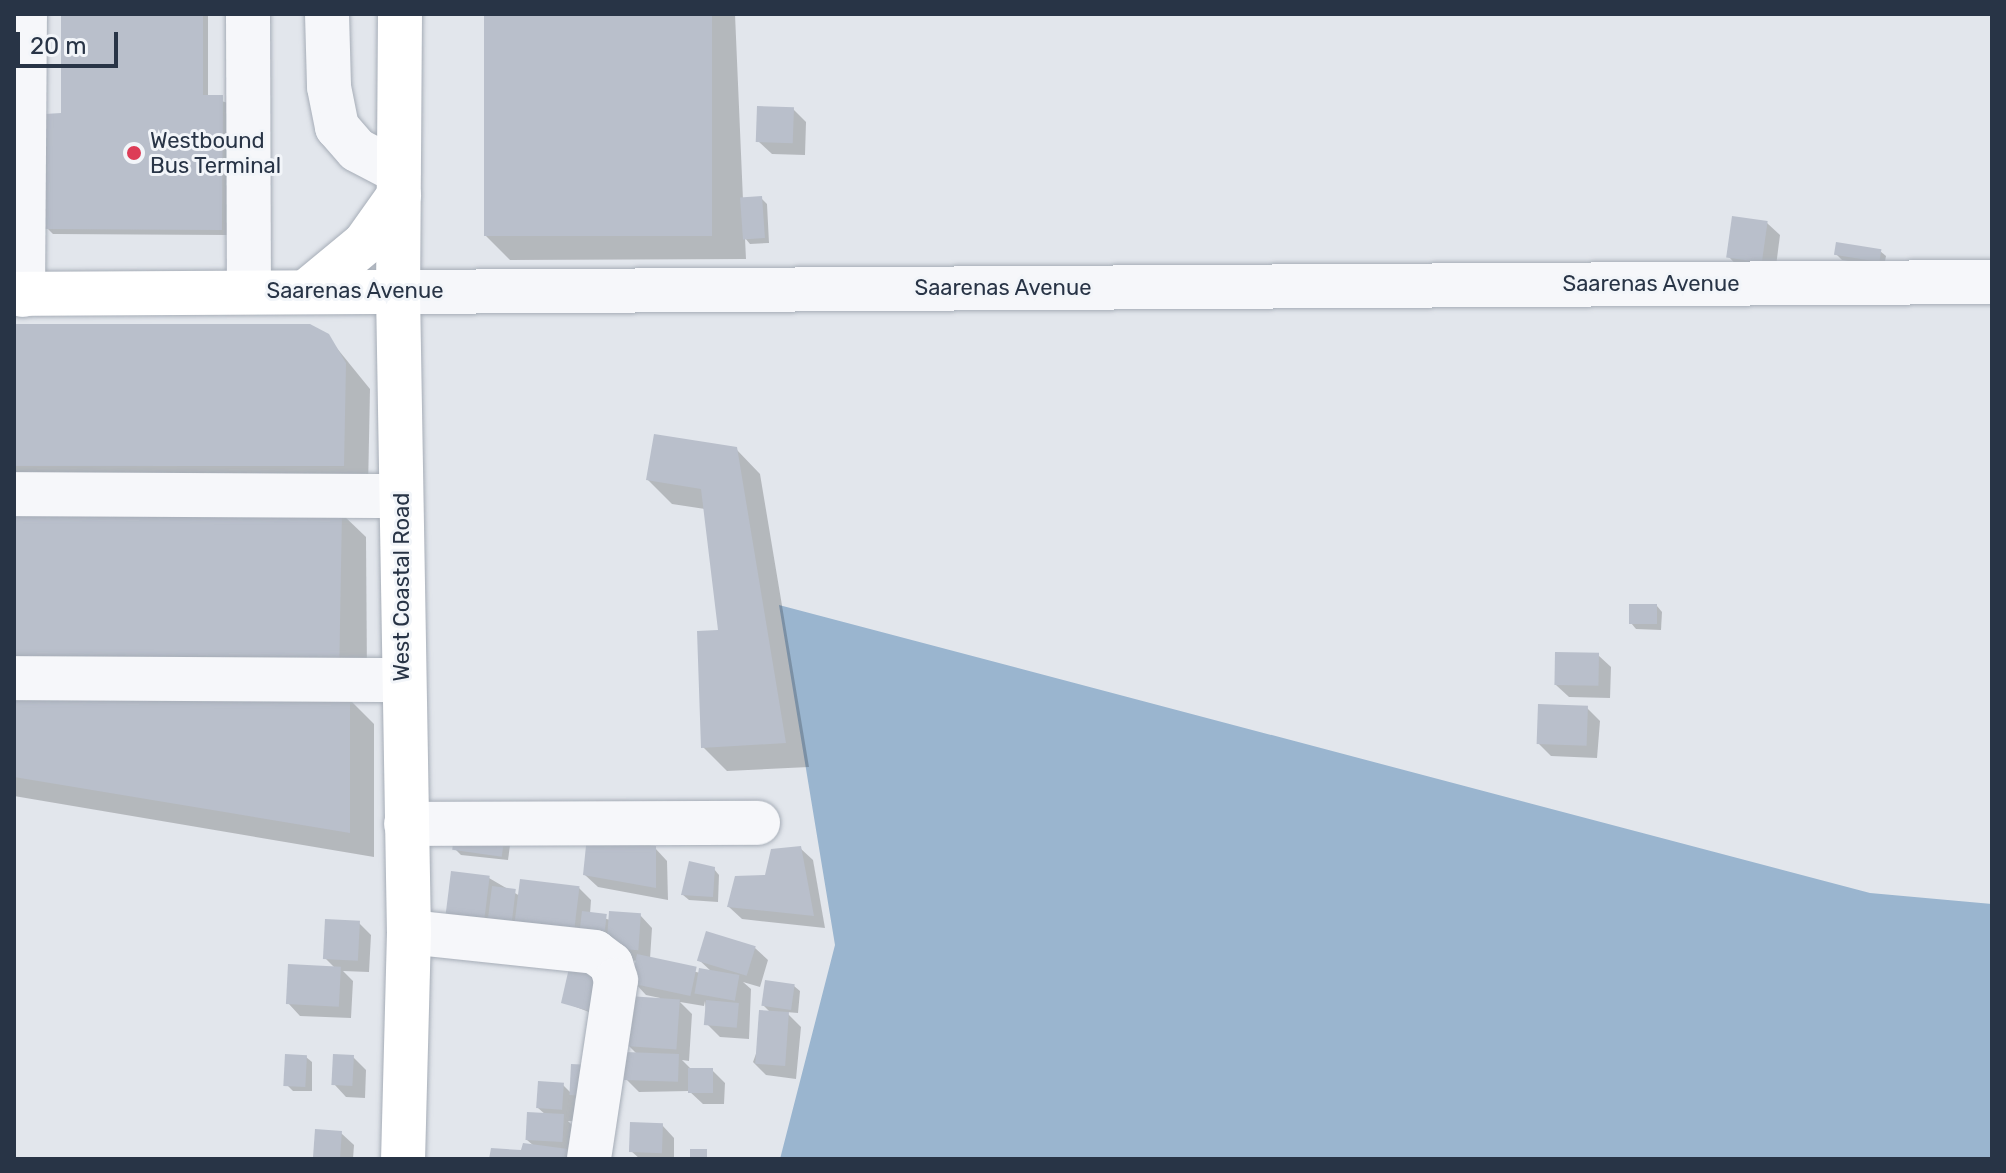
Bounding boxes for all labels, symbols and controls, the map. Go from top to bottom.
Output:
scale bar [20,16,122,66]
text: 20 m [30,32,87,60]
place label: Westbound Bus Terminal [150,127,282,178]
marker: Westbound Bus Terminal [125,144,143,162]
street label: Saarenas Avenue [1562,271,1740,297]
street label: Saarenas Avenue [914,275,1092,301]
street label: Saarenas Avenue [266,278,444,304]
street label: West Coastal Road [389,493,415,681]

